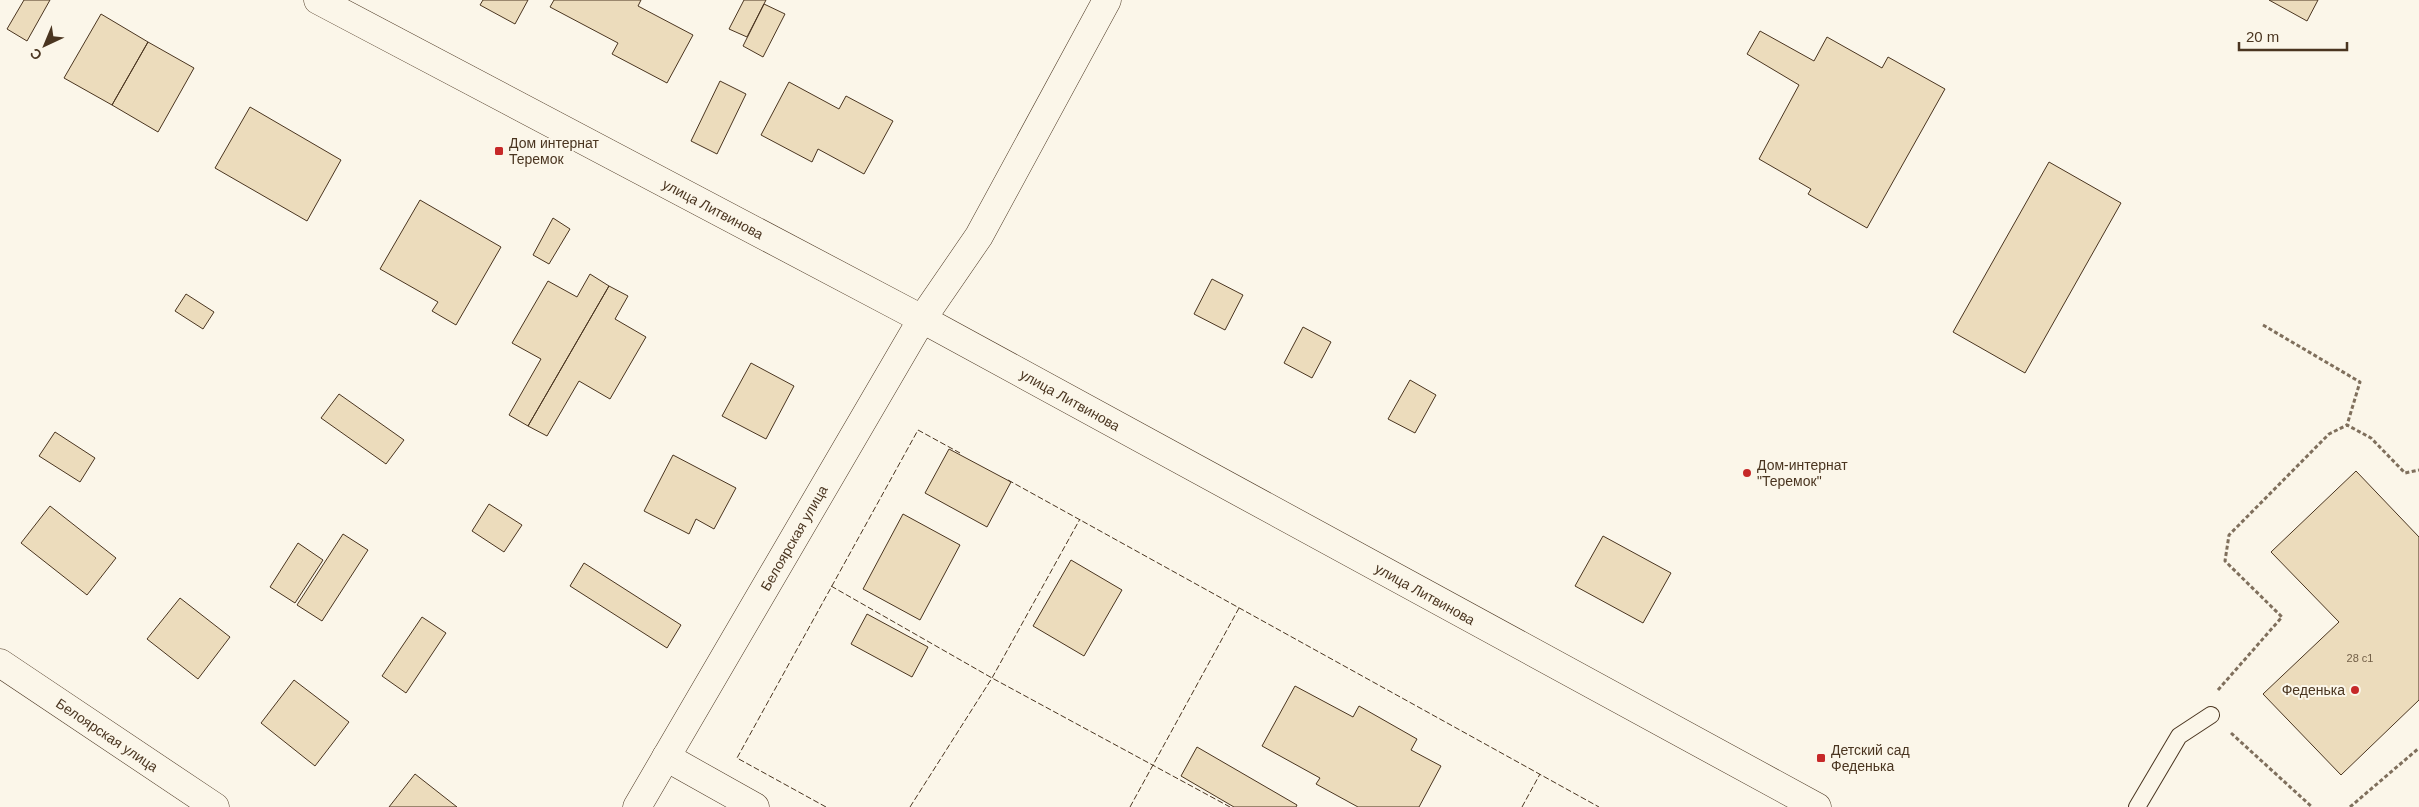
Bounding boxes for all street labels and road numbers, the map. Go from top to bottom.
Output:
street label: улица Литвинова [660,176,766,242]
street label: улица Литвинова [1017,366,1123,434]
street label: Белоярская улица [757,482,831,594]
street label: улица Литвинова [1372,560,1478,628]
street label: Белоярская улица [53,695,161,775]

